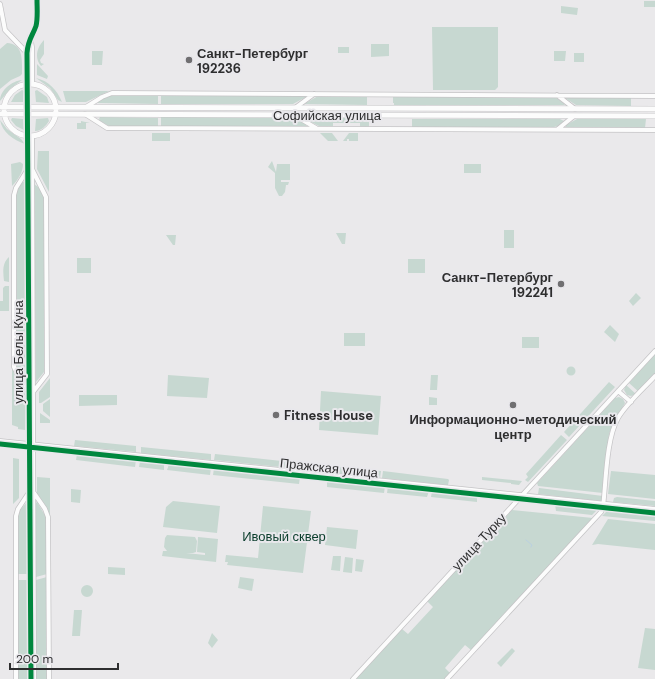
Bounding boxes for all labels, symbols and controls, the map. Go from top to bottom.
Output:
place label: Санкт-Петербург 192236 [197,45,309,77]
marker: Санкт-Петербург 192236 [184,55,194,65]
street label: Софийская улица [273,107,382,124]
place label: Санкт-Петербург 192241 [442,269,554,301]
marker: Санкт-Петербург 192241 [556,279,566,289]
street label: улица Белы Куна [10,300,27,404]
marker: Информационно-методический центр [508,400,518,410]
place label: Fitness House [284,407,373,424]
marker: Fitness House [271,410,281,420]
place label: Информационно-методический центр [409,411,617,443]
street label: Пражская улица [279,454,380,482]
street label: улица Турку [448,509,510,574]
park label: Ивовый сквер [242,528,326,545]
scale bar [10,645,118,671]
text: 200 m [16,651,53,667]

